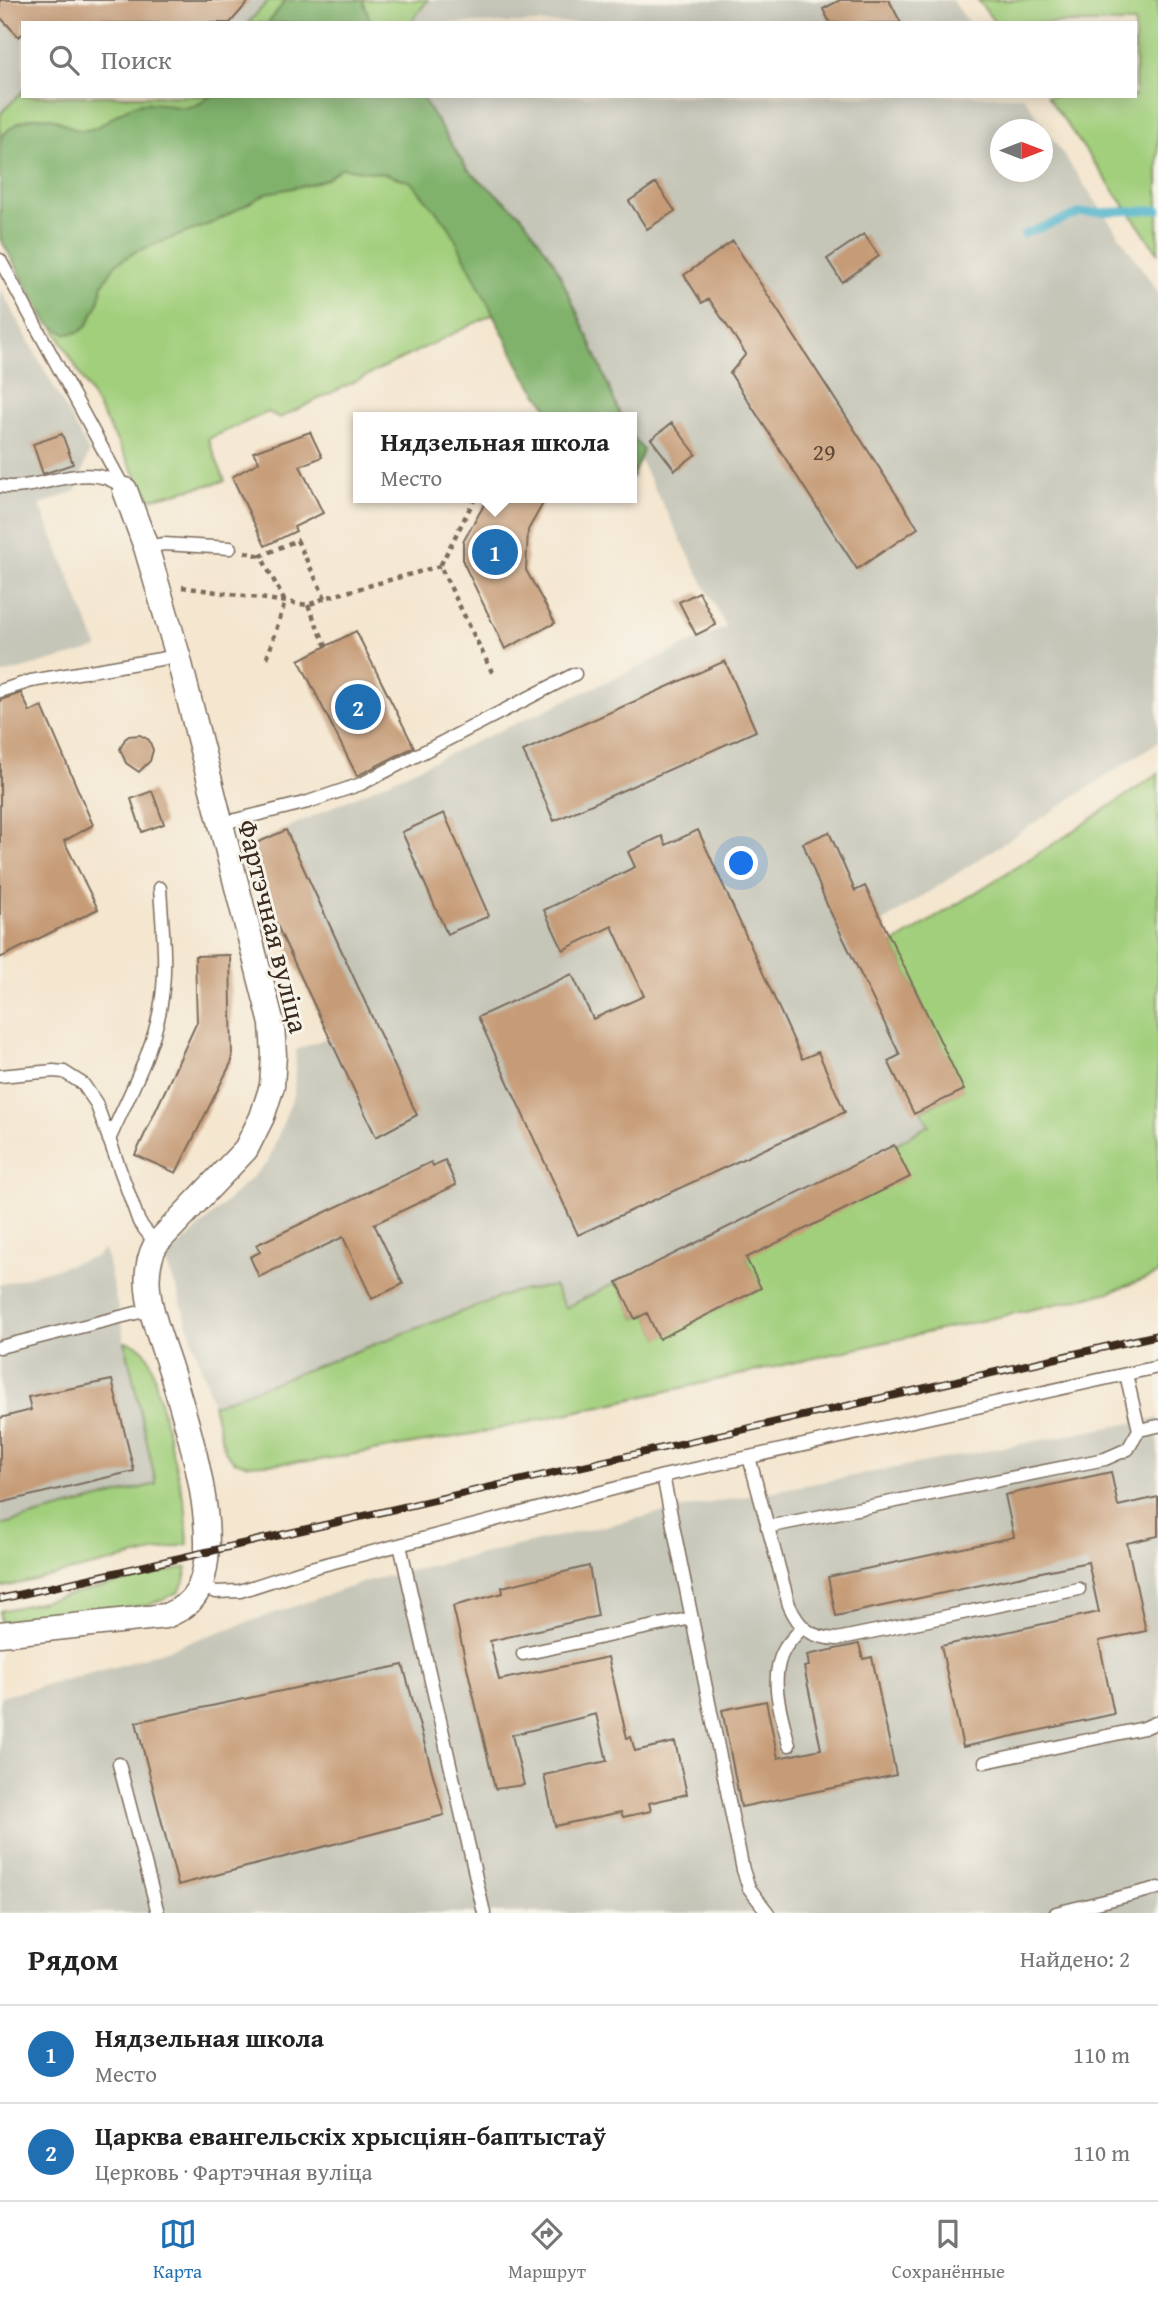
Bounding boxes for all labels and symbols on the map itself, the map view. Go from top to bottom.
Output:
north arrow [990,119,1053,182]
house number: 29 [812,434,836,469]
pin: 1 [472,526,518,578]
pin: 2 [335,681,381,733]
street label: Фартэчная вуліца [228,815,320,1038]
your location [724,846,758,880]

